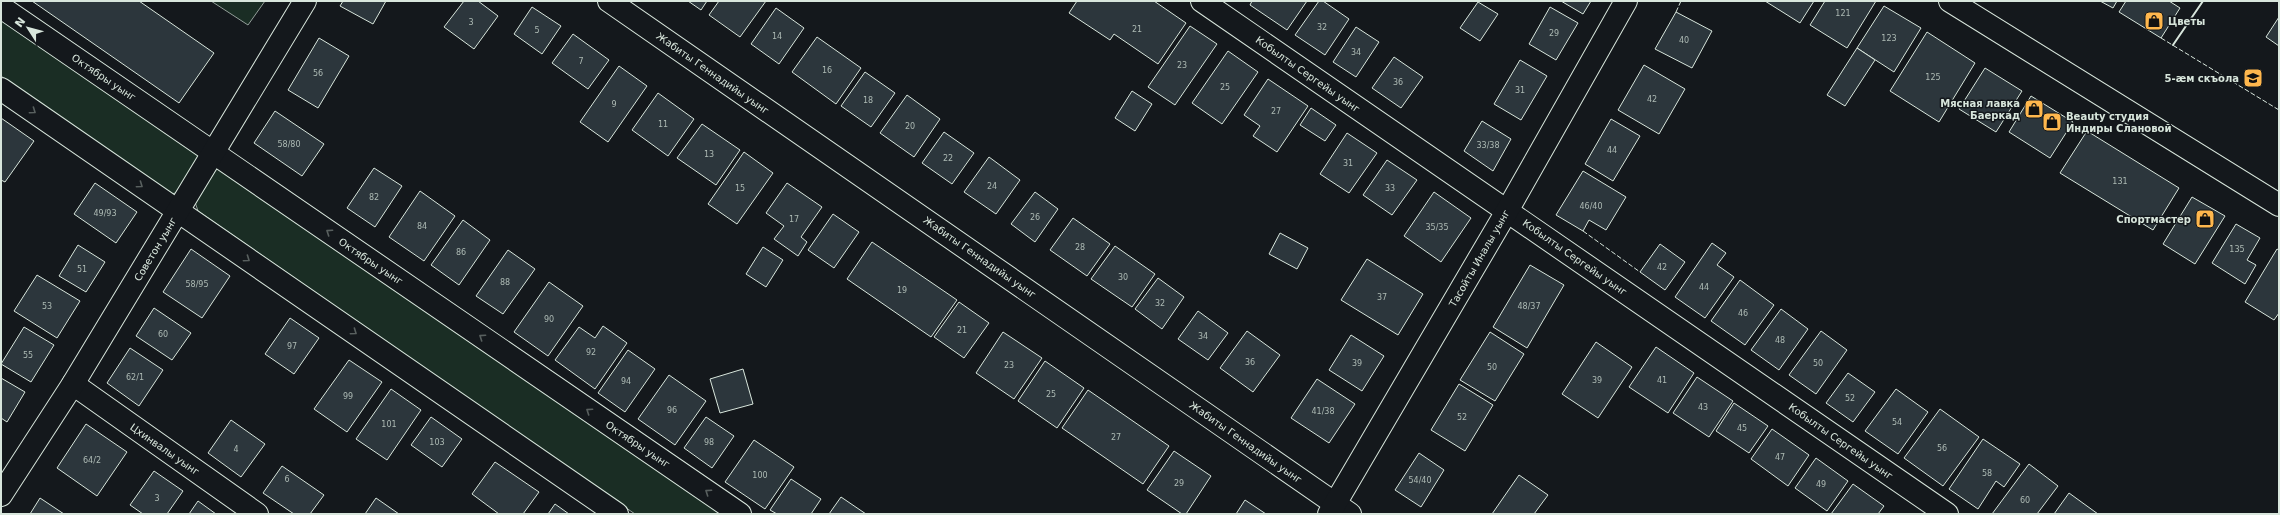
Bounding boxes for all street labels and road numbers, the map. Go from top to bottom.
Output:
street label: Жабиты Геннадийы уынг [654,30,771,116]
street label: Кобылты Сергейы уынг [1254,34,1362,115]
street label: Октябры уынг [70,52,138,103]
street label: Тасойты Иналы уынг [1447,208,1512,310]
street label: Жабиты Геннадийы уынг [921,214,1038,300]
street label: Советон уынг [132,215,179,283]
street label: Кобылты Сергейы уынг [1521,217,1629,298]
street label: Октябры уынг [337,236,405,287]
street label: Жабиты Геннадийы уынг [1187,399,1304,485]
street label: Кобылты Сергейы уынг [1787,401,1895,482]
street label: Октябры уынг [604,419,672,470]
street label: Цхинвалы уынг [128,421,201,477]

